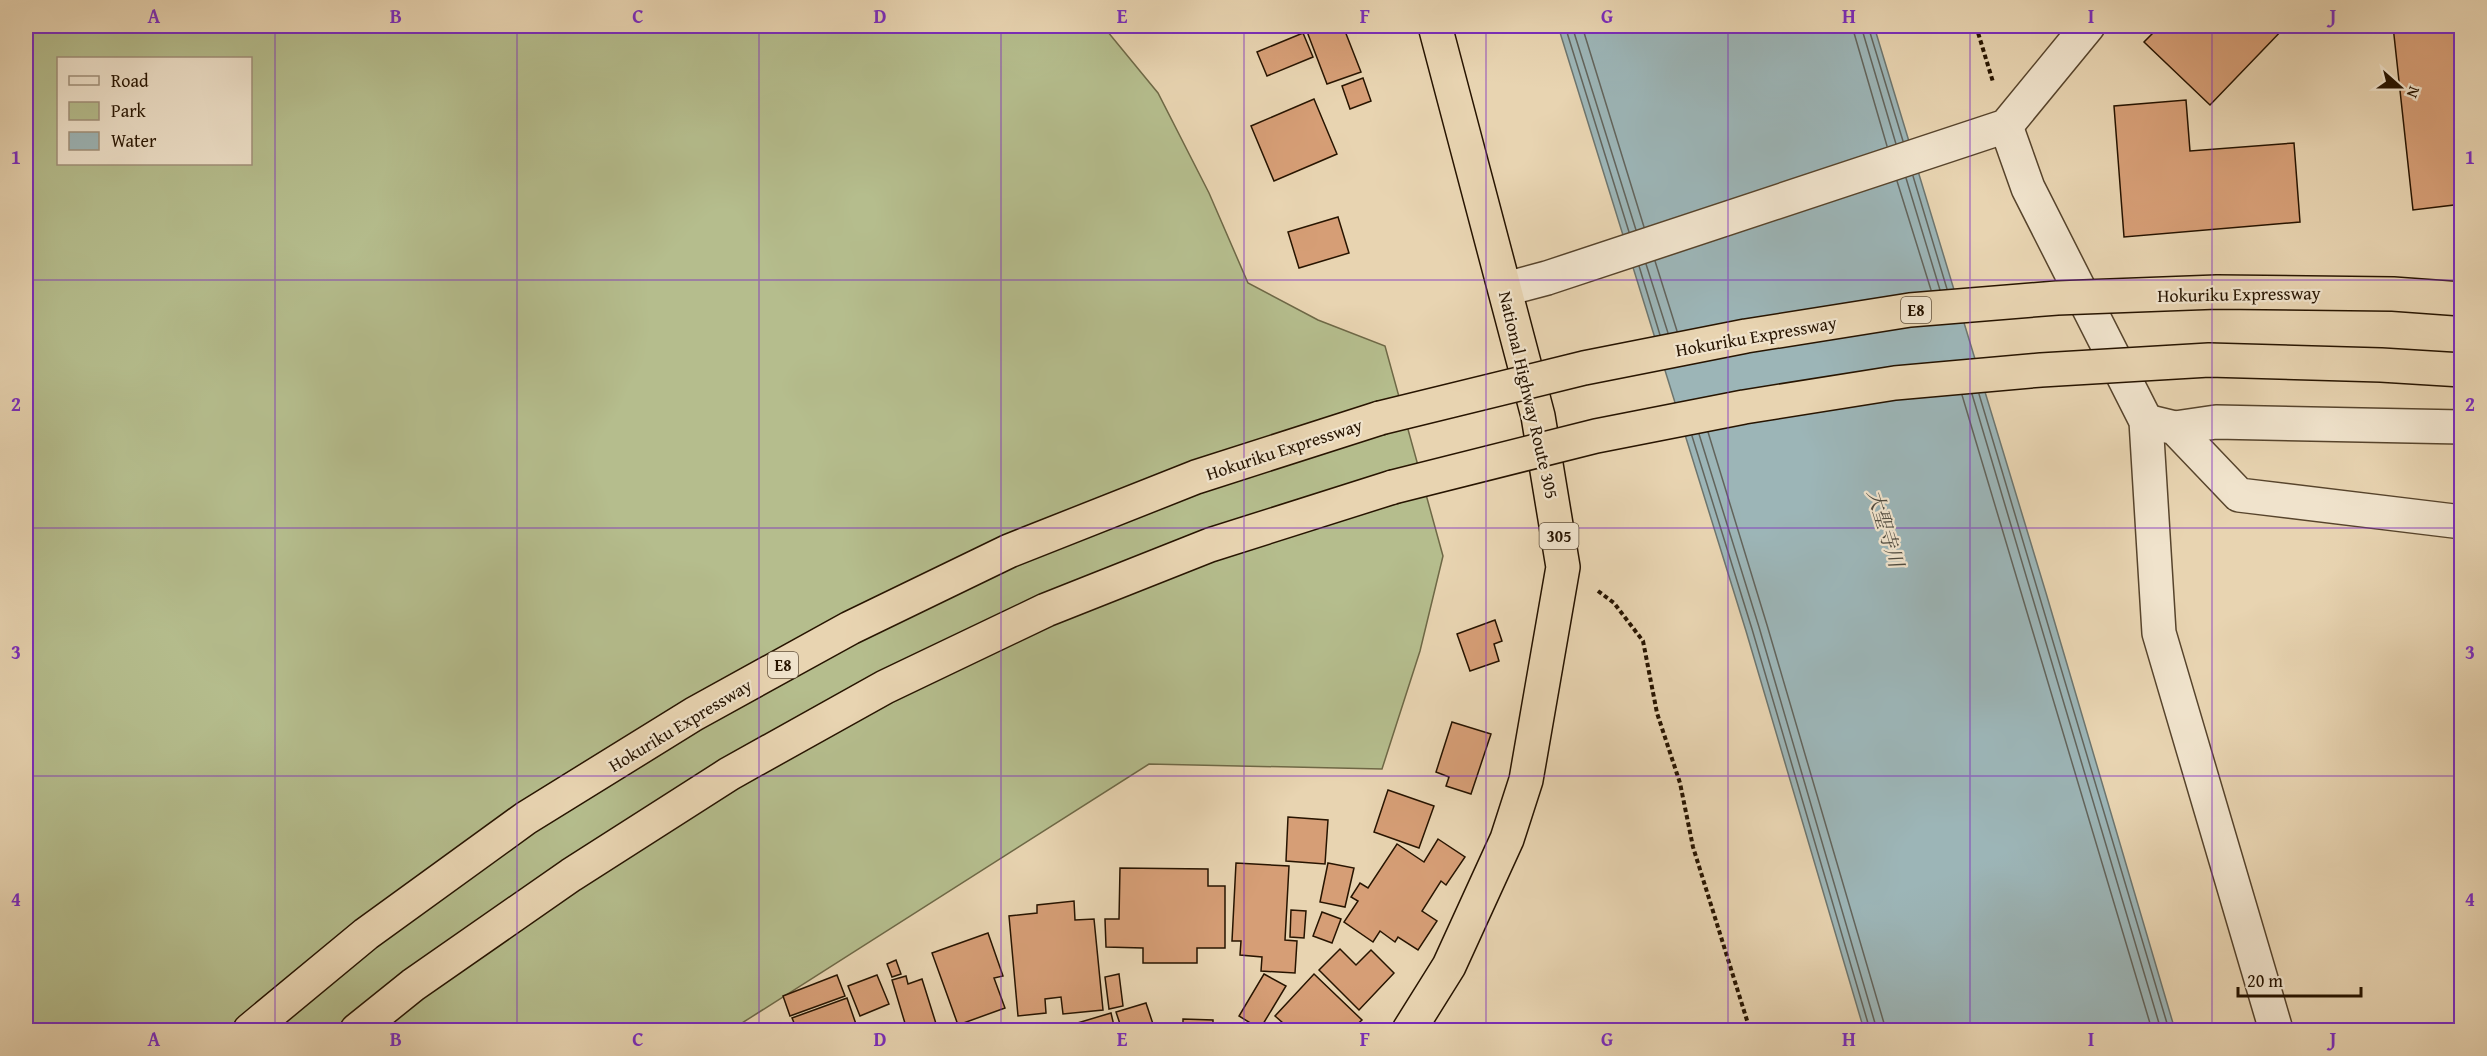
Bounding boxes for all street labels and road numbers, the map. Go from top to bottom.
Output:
street label: Hokuriku Expressway [2157,279,2321,309]
street label: National Highway Route 305 [1492,288,1566,502]
road number: E8 [1901,297,1931,323]
street label: Hokuriku Expressway [1673,309,1839,363]
street label: Hokuriku Expressway [1202,411,1366,487]
road number: 305 [1540,523,1578,549]
road number: E8 [768,652,798,678]
street label: Hokuriku Expressway [603,671,757,779]

